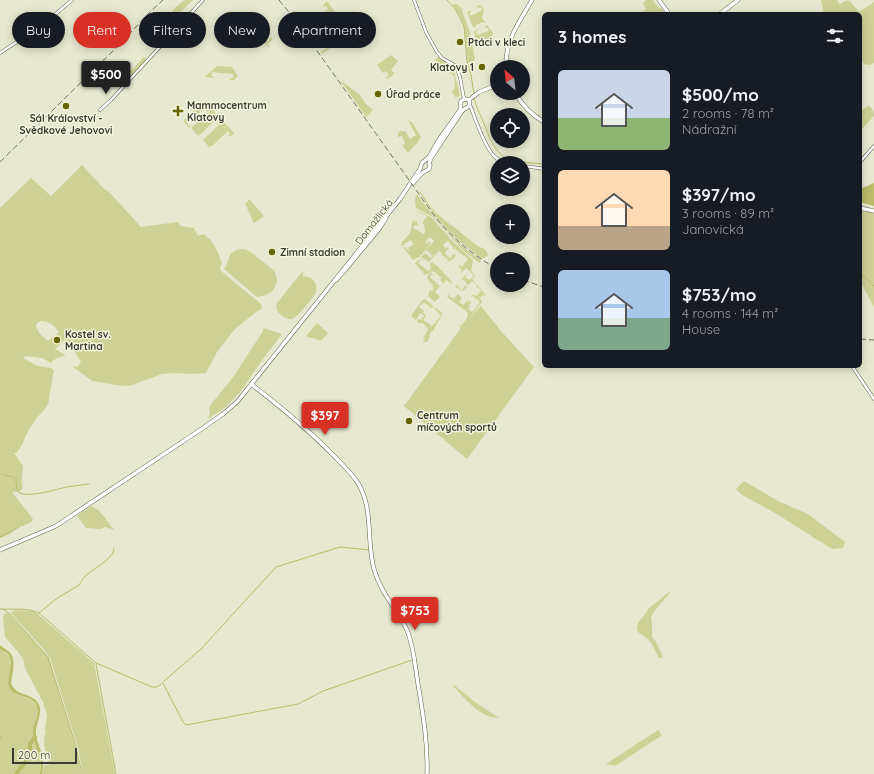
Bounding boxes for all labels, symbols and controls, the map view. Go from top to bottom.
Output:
chip: Buy [12,12,65,48]
chip: Rent [73,12,131,48]
chip: Filters [139,12,206,48]
chip: New [214,12,270,48]
chip: Apartment [278,12,376,48]
icon: filters [824,25,846,47]
text: 3 homes [558,26,626,47]
place label: Ptáci v kleci [468,36,525,49]
marker: Ptáci v kleci [455,37,465,47]
north arrow [490,60,530,100]
map controls [490,60,530,292]
pin: $500 [82,61,130,95]
place label: Klatovy 1 [430,61,474,74]
marker: Klatovy 1 [477,62,487,72]
text: $500 [90,66,122,82]
text: $500/mo [682,84,759,105]
icon: home [590,86,638,134]
place label: Úřad práce [386,88,441,101]
marker: Úřad práce [373,89,383,99]
place label: Mammocentrum Klatovy [187,99,267,124]
marker: Sál Království - Svědkové Jehovovi [61,101,71,111]
marker: Mammocentrum Klatovy [172,105,184,117]
text: 2 rooms · 78 m² [682,105,774,121]
button: locate [490,108,530,148]
place label: Sál Království - Svědkové Jehovovi [20,112,112,137]
text: Nádražní [682,121,736,137]
button: layers [490,156,530,196]
text: $397/mo [682,184,756,205]
icon: home [590,186,638,234]
street label: Domažlická [352,197,396,247]
button: + [490,204,530,244]
text: 3 rooms · 89 m² [682,205,774,221]
text: Janovická [682,221,744,237]
place label: Zimní stadion [280,246,345,259]
marker: Zimní stadion [267,247,277,257]
button: − [490,252,530,292]
text: $753/mo [682,284,756,305]
icon: home [590,286,638,334]
text: 4 rooms · 144 m² [682,305,778,321]
text: House [682,321,720,337]
place label: Kostel sv. Martina [65,328,111,353]
marker: Kostel sv. Martina [52,335,62,345]
pin: $397 [301,402,349,436]
text: $397 [311,407,339,423]
place label: Centrum míčových sportů [417,409,497,434]
marker: Centrum míčových sportů [404,416,414,426]
pin: $753 [391,597,439,631]
text: $753 [400,602,430,618]
scale bar [12,746,77,765]
text: 200 m [18,748,50,762]

